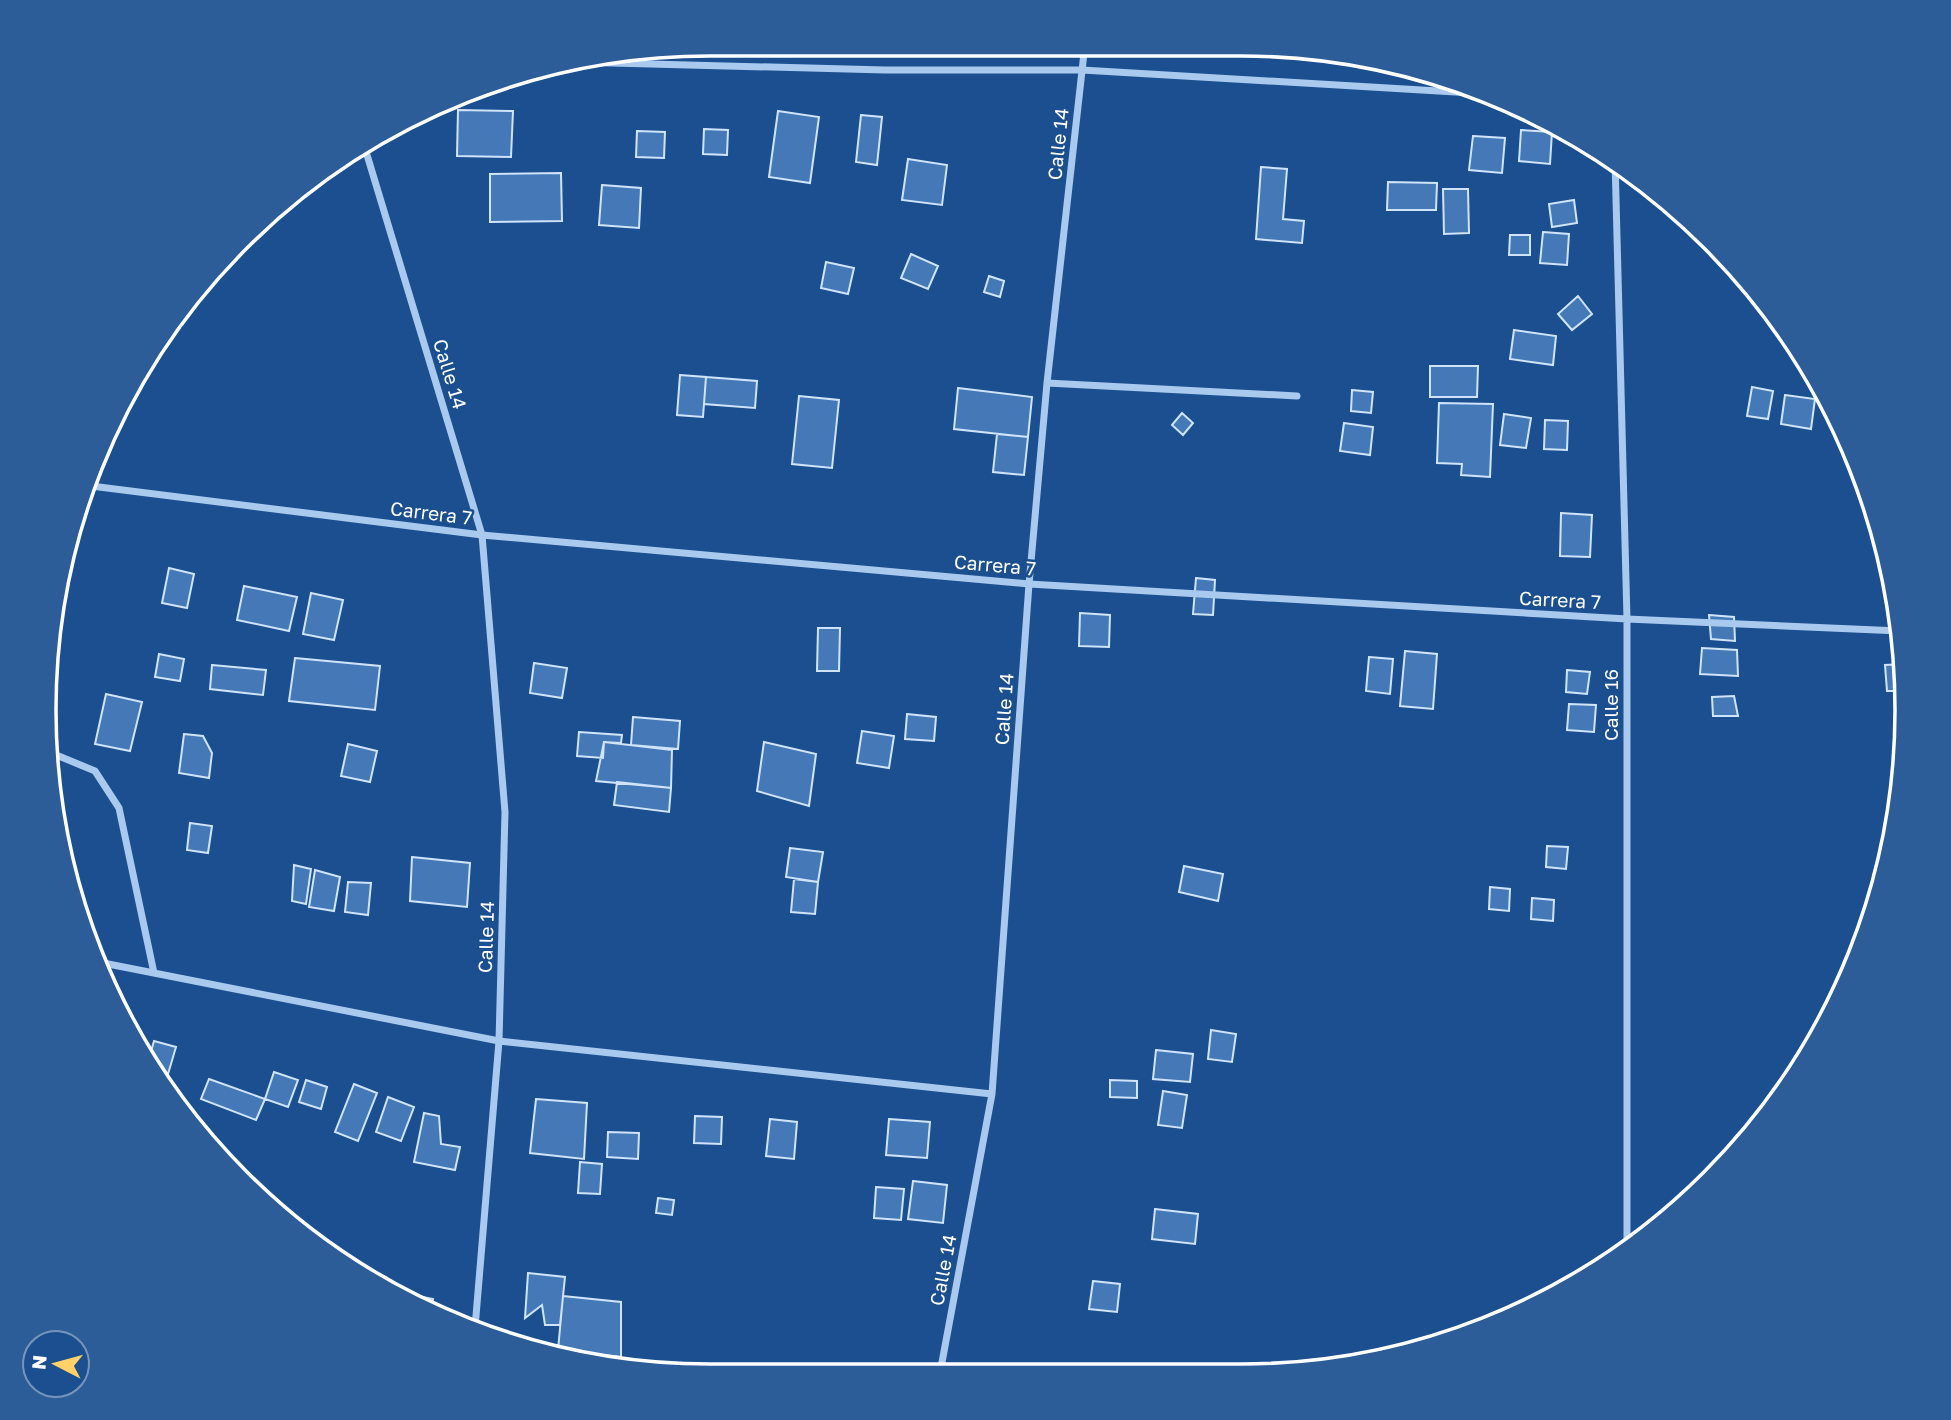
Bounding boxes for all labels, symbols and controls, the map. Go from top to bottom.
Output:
street label: Calle 14 [1042,107,1073,181]
street label: Calle 14 [429,336,472,412]
street label: Carrera 7 [389,496,473,529]
street label: Carrera 7 [953,549,1037,580]
street label: Carrera 7 [1518,586,1602,613]
street label: Calle 16 [1599,669,1622,741]
street label: Calle 14 [990,672,1017,746]
street label: Calle 14 [473,901,498,973]
street label: Calle 14 [924,1232,961,1308]
north arrow [21,1329,91,1399]
text: N [26,1354,51,1371]

